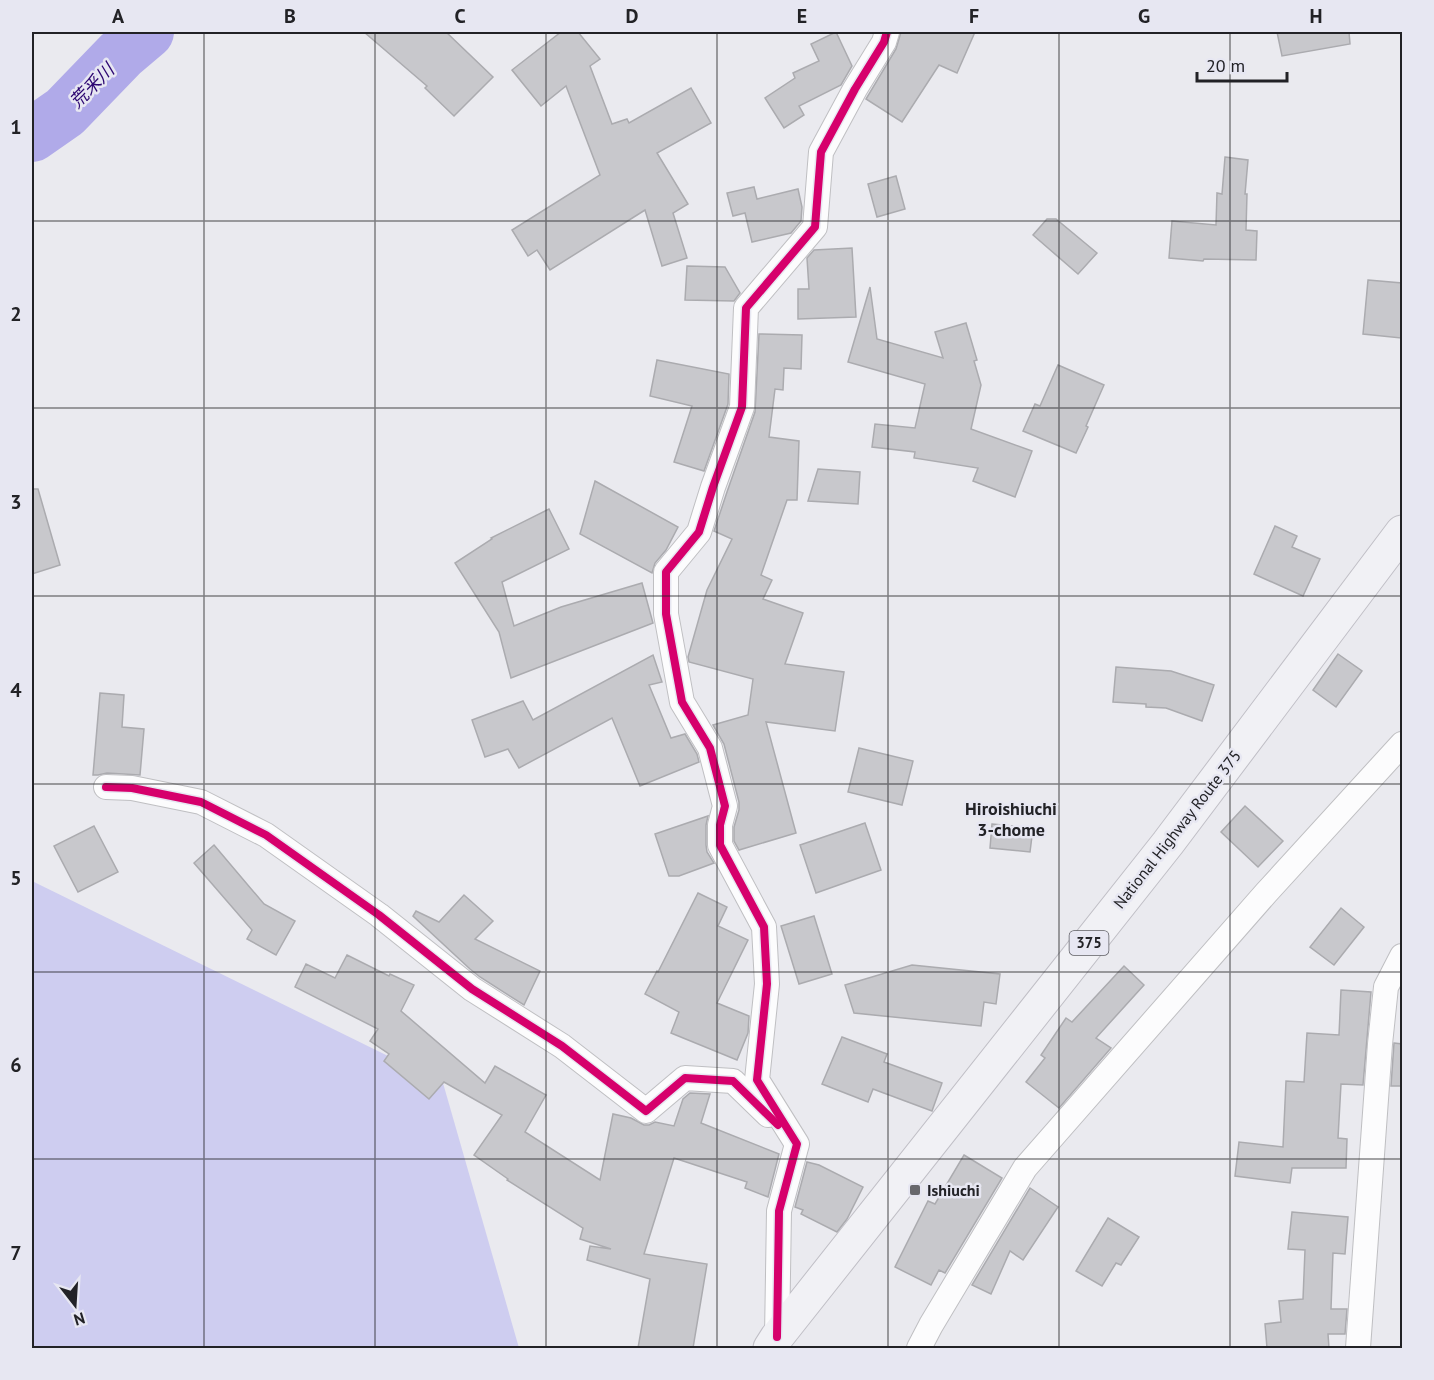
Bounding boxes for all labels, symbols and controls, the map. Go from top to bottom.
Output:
text: A [112,3,125,29]
text: B [284,3,296,29]
text: C [454,3,466,29]
text: D [626,3,639,29]
text: E [797,3,807,29]
text: F [969,3,979,29]
text: G [1138,3,1150,29]
text: H [1309,3,1323,29]
scale bar [1197,45,1287,83]
text: 20 m [1206,54,1245,77]
water label: 荒釆川 [64,57,120,113]
text: 1 [10,114,22,140]
text: 2 [10,301,22,327]
text: 3 [10,489,22,515]
text: 4 [10,677,22,703]
street label: National Highway Route 375 [1109,746,1245,912]
district label: Hiroishiuchi 3-chome [965,797,1057,841]
text: 5 [10,865,22,891]
road number: 375 [1070,931,1108,955]
text: 6 [10,1052,22,1078]
place label: Ishiuchi [927,1180,980,1200]
marker: Ishiuchi [908,1183,922,1197]
text: 7 [10,1240,22,1266]
north arrow [45,1275,105,1335]
text: N [71,1308,87,1330]

